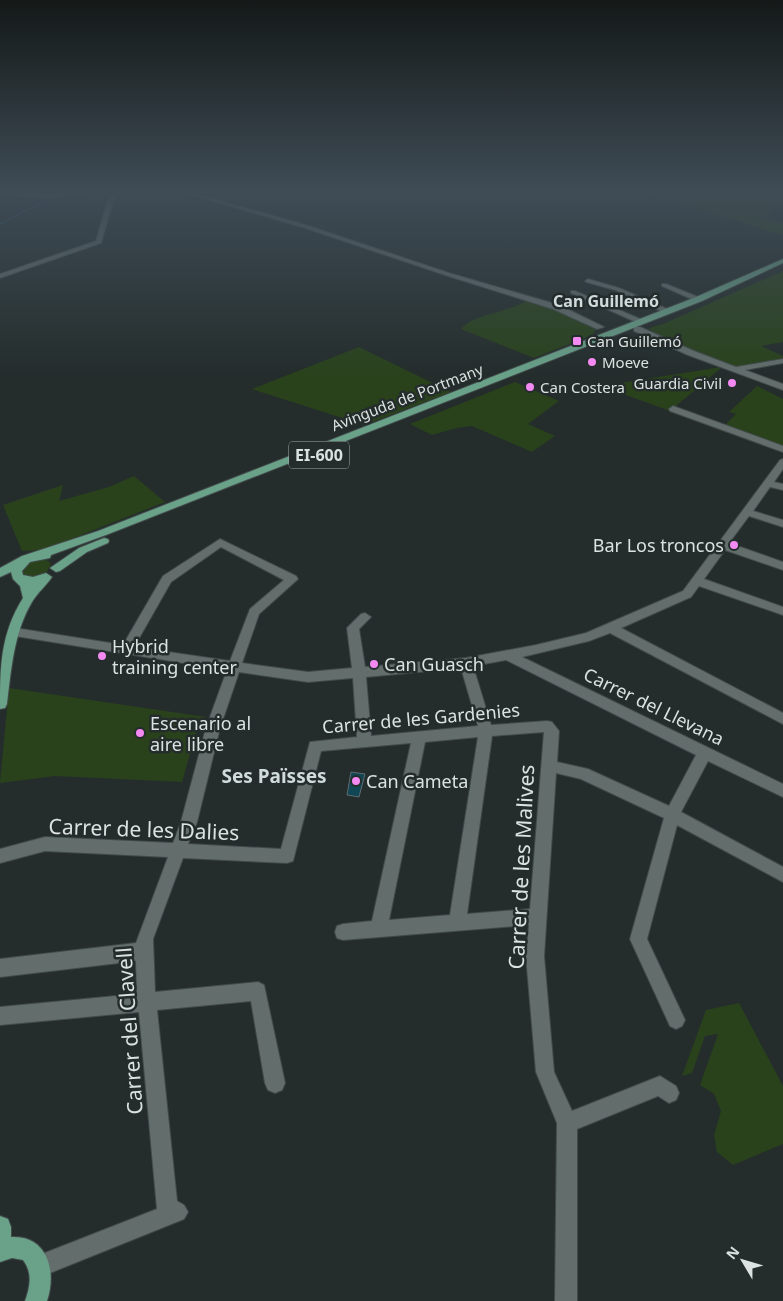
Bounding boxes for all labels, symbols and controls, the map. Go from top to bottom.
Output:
district label: Can Guillemó [553,290,659,312]
place label: Can Guillemó [587,331,681,351]
marker: Can Guillemó [571,335,583,347]
place label: Moeve [602,352,649,372]
marker: Moeve [586,356,598,368]
street label: Avinguda de Portmany [328,359,486,435]
place label: Guardia Civil [633,373,722,393]
place label: Can Costera [540,377,625,397]
marker: Guardia Civil [726,377,738,389]
marker: Can Costera [524,381,536,393]
road number: EI-600 [289,442,349,468]
place label: Bar Los troncos [593,533,724,557]
marker: Bar Los troncos [728,539,740,551]
place label: Hybrid training center [112,634,238,679]
marker: Hybrid training center [96,650,108,662]
place label: Can Guasch [384,652,484,676]
marker: Can Guasch [368,658,380,670]
street label: Carrer del Llevana [580,662,728,750]
street label: Carrer de les Gardenies [321,697,521,739]
place label: Escenario al aire libre [150,711,251,756]
marker: Escenario al aire libre [134,727,146,739]
district label: Ses Païsses [221,763,327,789]
street label: Carrer de les Malives [502,764,540,970]
place label: Can Cameta [366,769,468,793]
marker: Can Cameta [350,775,362,787]
street label: Carrer de les Dalies [48,812,240,846]
street label: Carrer del Clavell [109,947,149,1115]
north arrow [718,1236,768,1286]
text: N [721,1242,743,1263]

